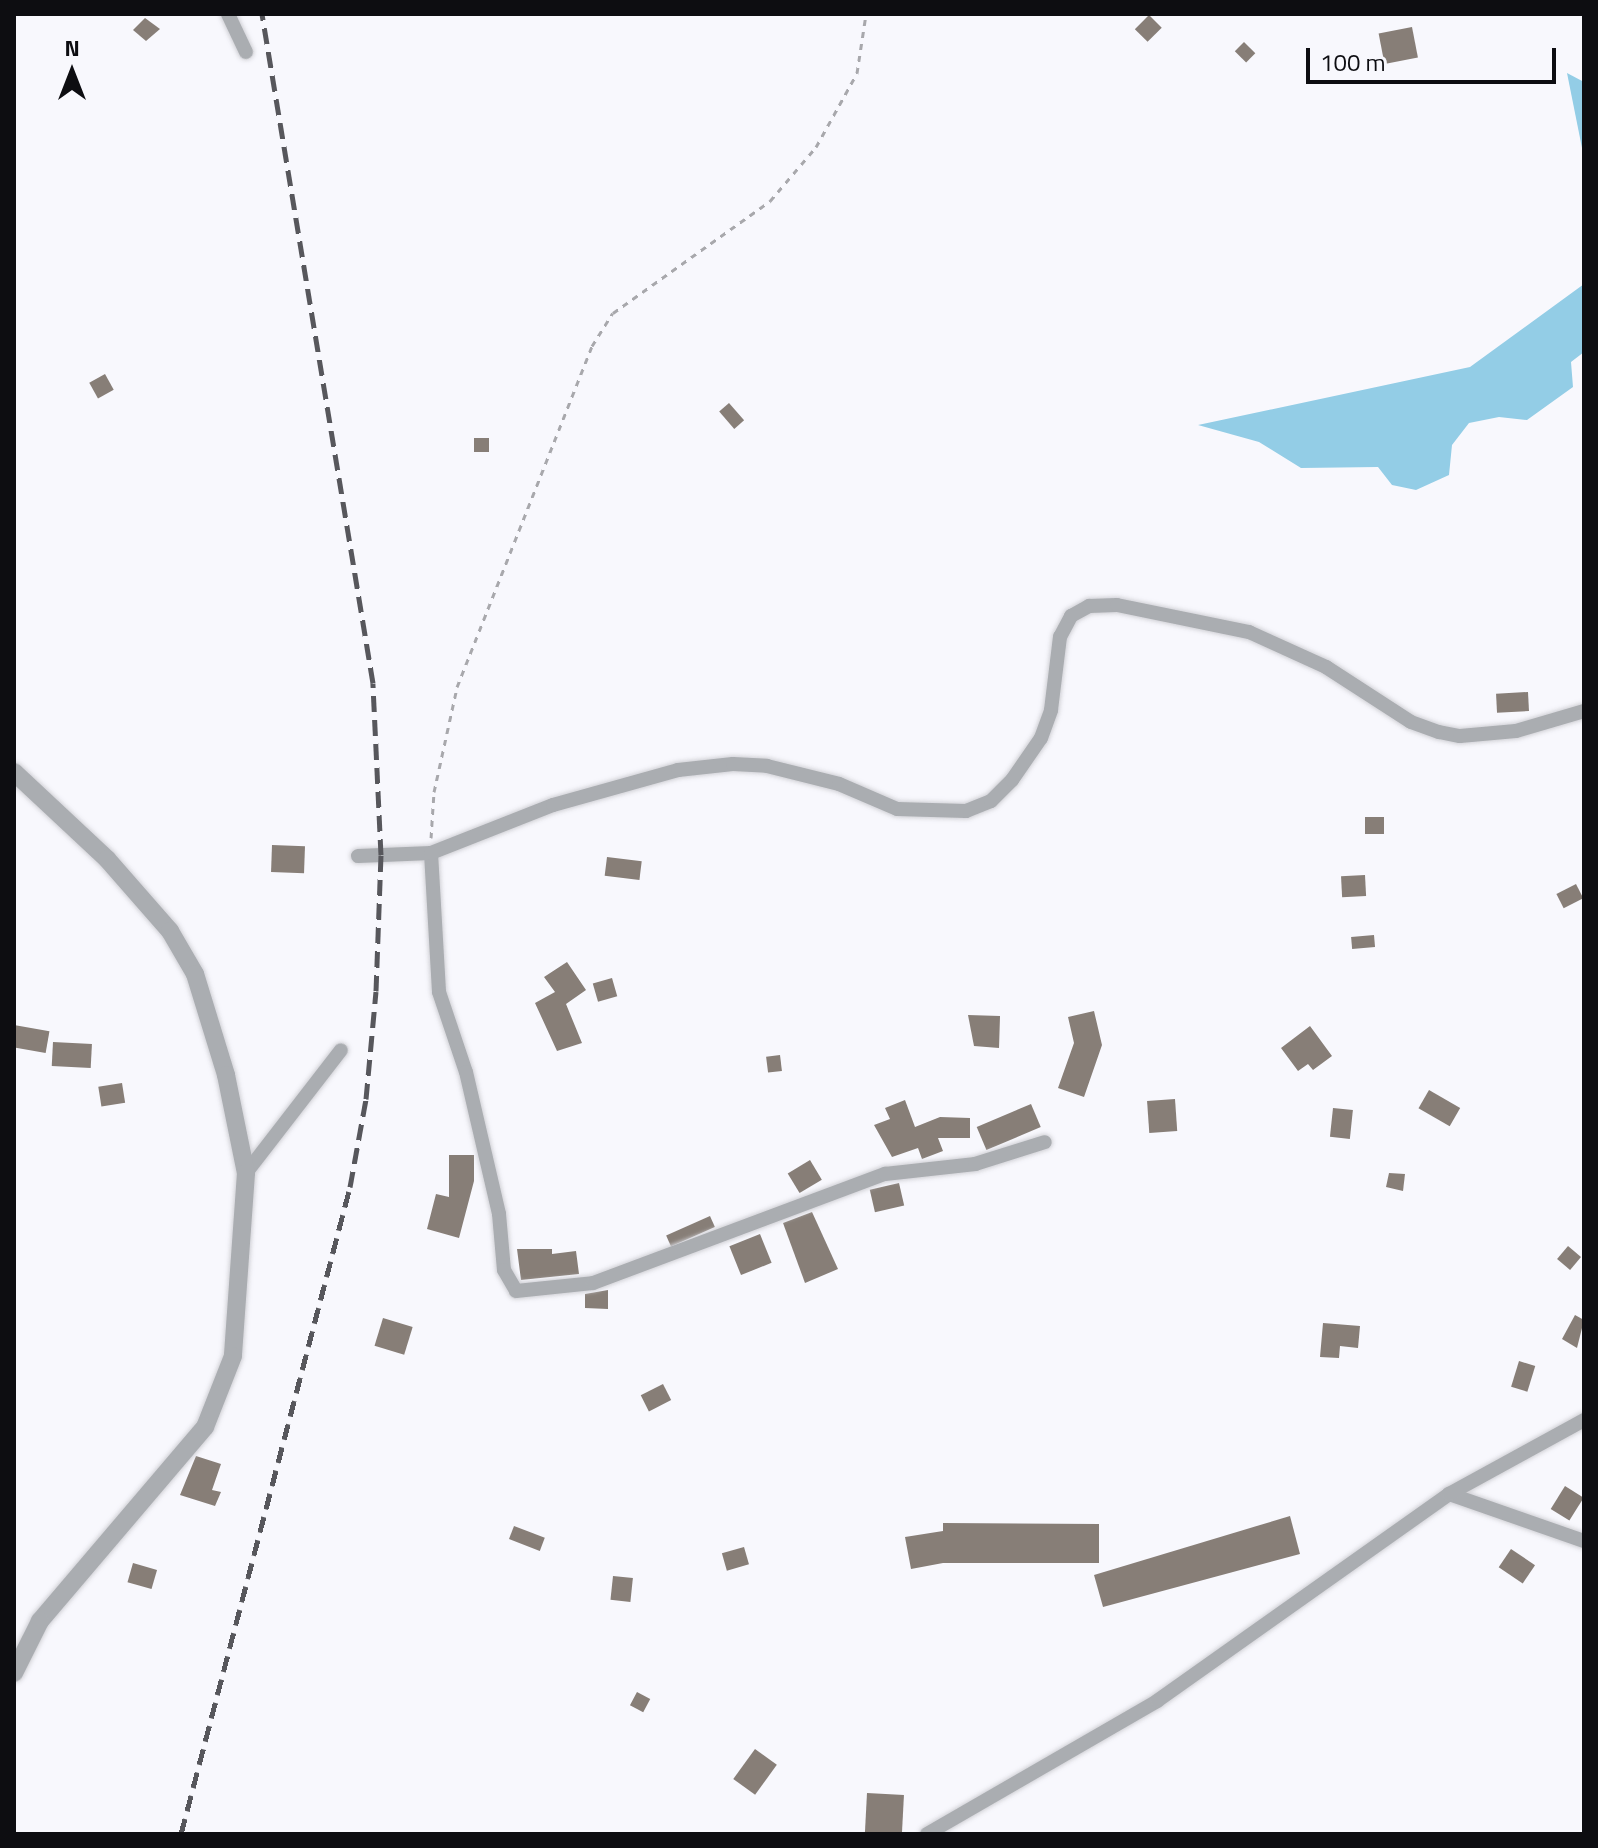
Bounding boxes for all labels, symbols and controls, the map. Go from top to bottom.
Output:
text: N [64,31,80,65]
north arrow [32,32,112,112]
scale bar [1310,32,1560,82]
text: 100 m [1320,44,1386,80]

